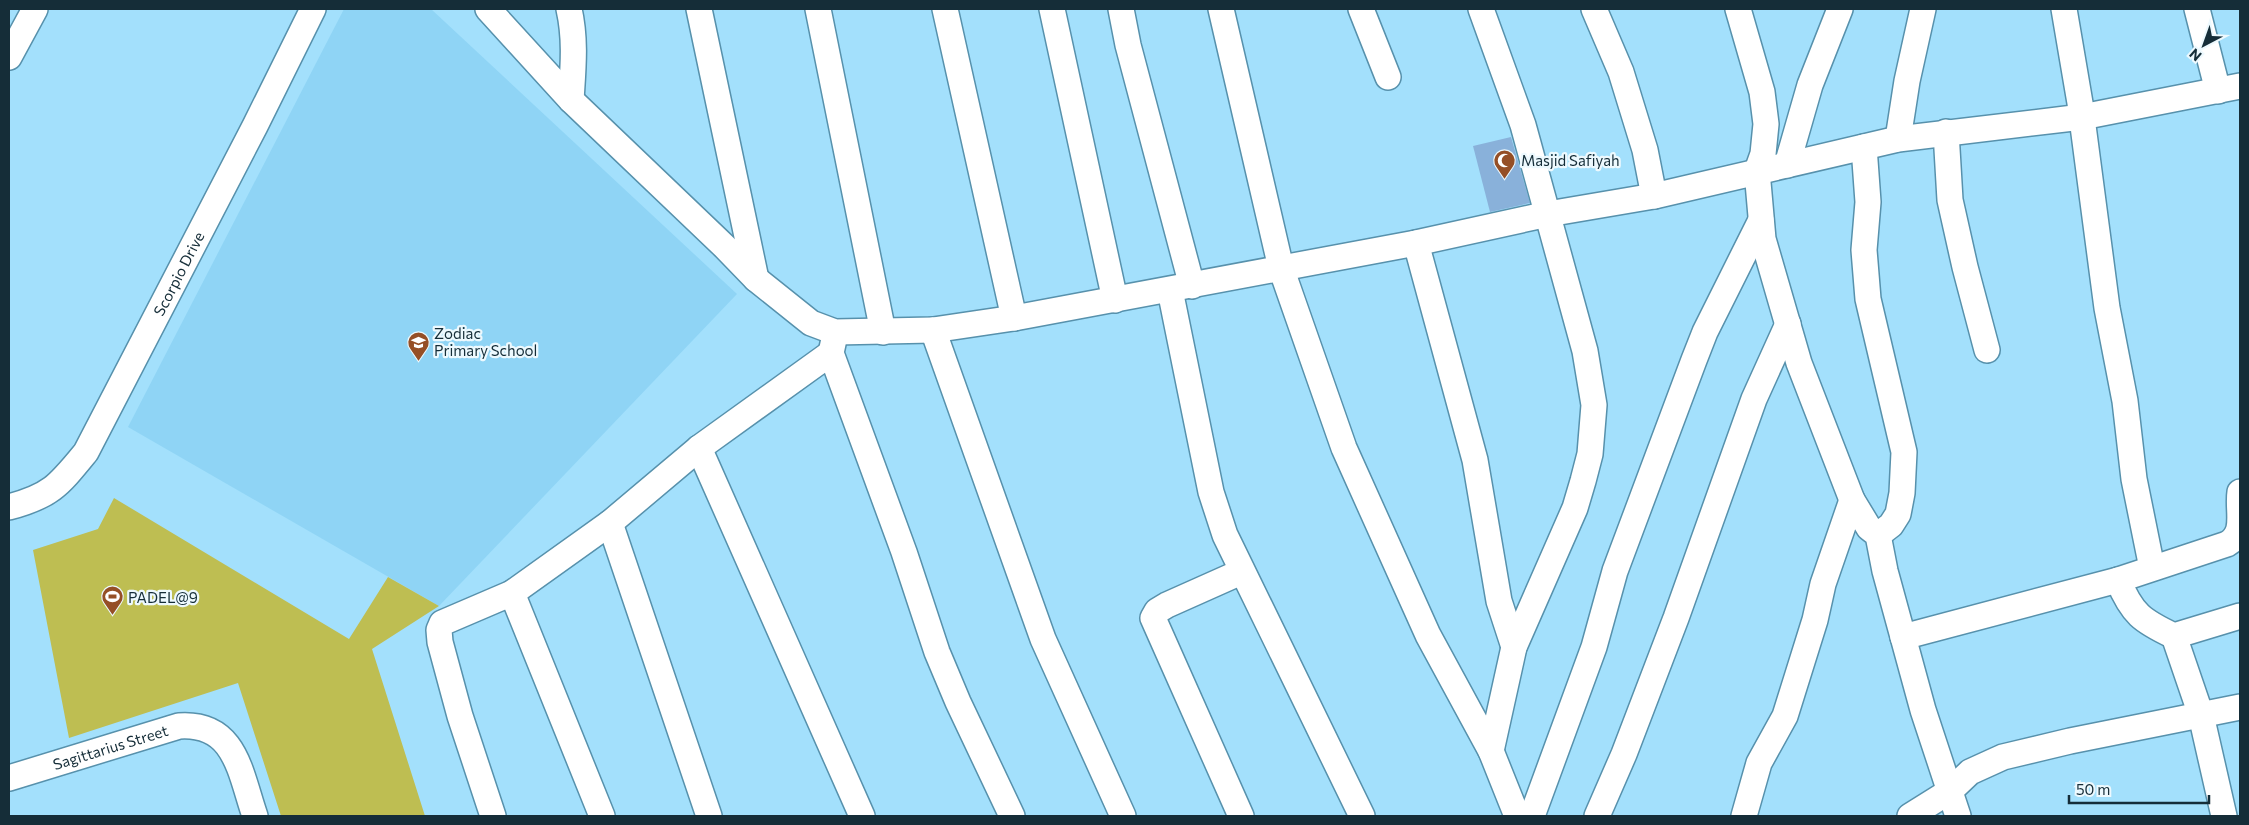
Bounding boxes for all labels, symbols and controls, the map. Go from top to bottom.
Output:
north arrow [2179,20,2229,70]
text: N [2186,45,2205,65]
mosque icon: Masjid Safiyah [1493,148,1517,179]
place label: Masjid Safiyah [1521,151,1620,169]
street label: Scorpio Drive [149,229,208,319]
place label: Zodiac Primary School [434,324,537,359]
school or university icon: Zodiac Primary School [406,330,430,361]
sports icon: PADEL@9 [100,585,124,616]
place label: PADEL@9 [128,588,198,606]
street label: Sagittarius Street [51,721,170,773]
scale bar [2069,772,2209,804]
text: 50 m [2076,780,2110,798]

